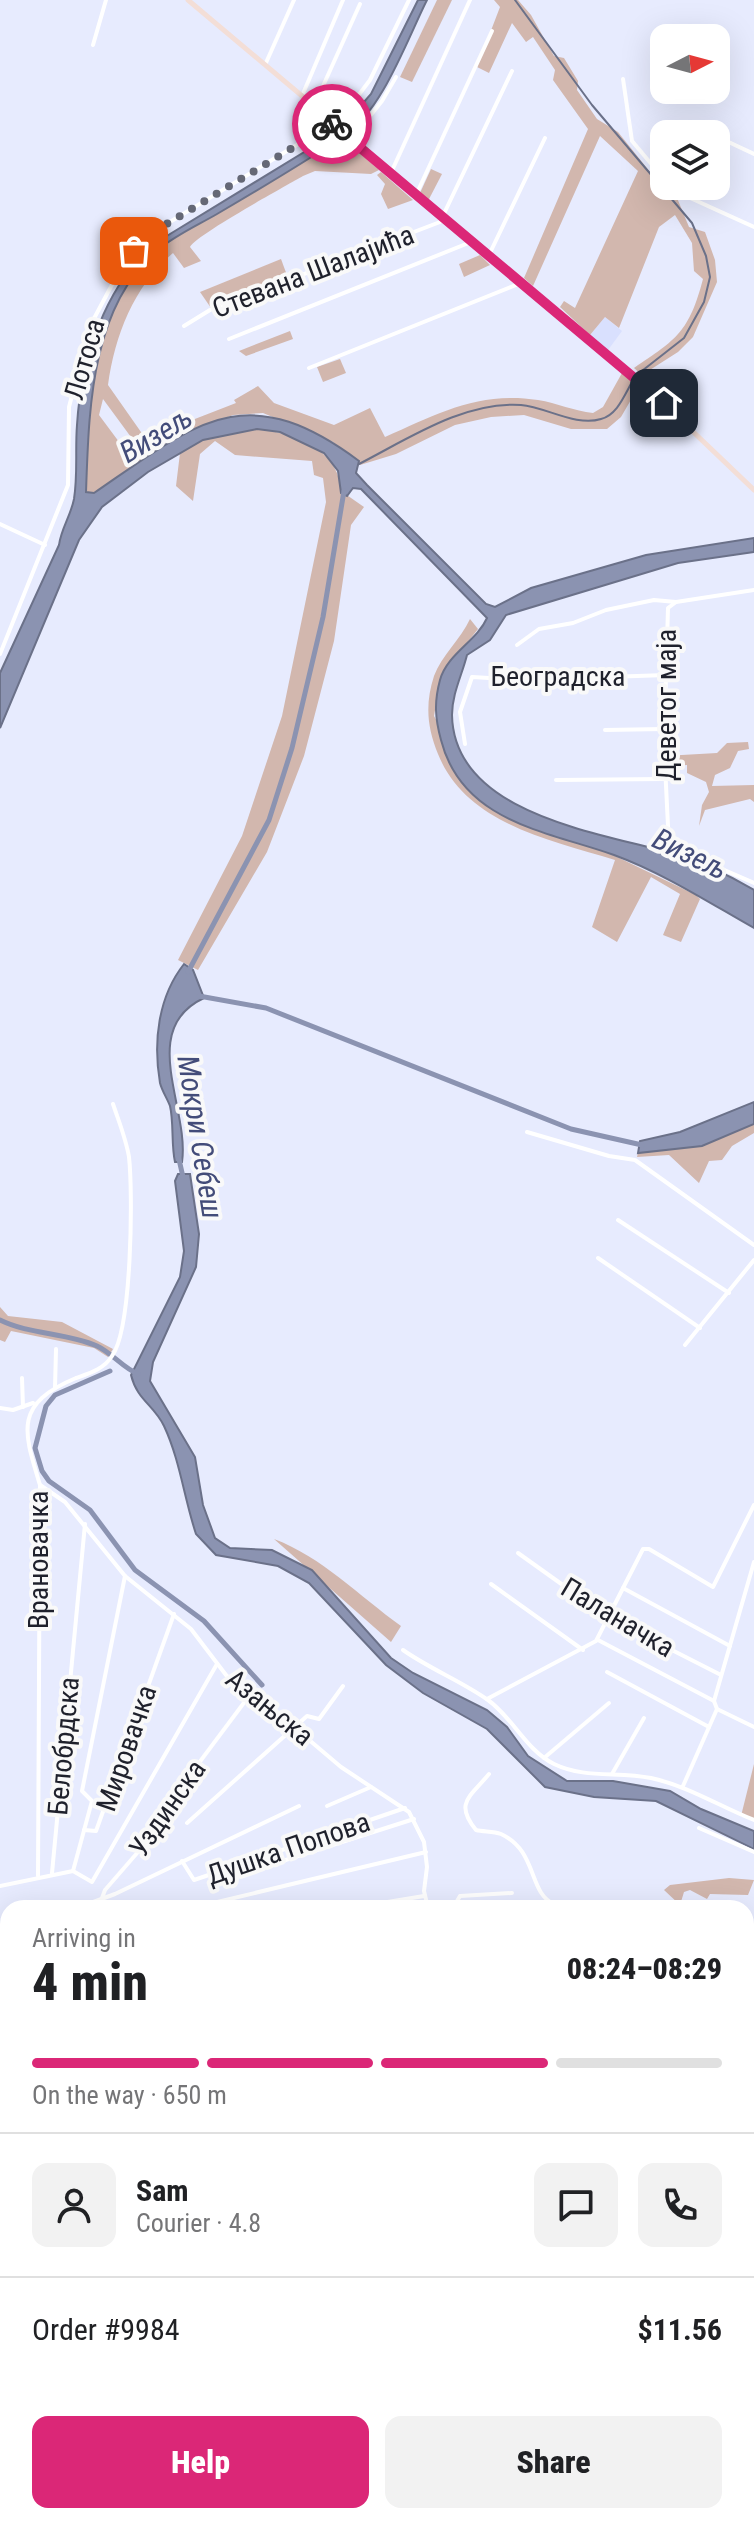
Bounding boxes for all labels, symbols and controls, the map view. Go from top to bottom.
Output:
north arrow [650,24,730,104]
map controls [650,24,730,200]
courier [292,84,372,164]
icon: bike [310,102,354,146]
button: layers [650,120,730,200]
pin [100,217,168,285]
street label: Стевана Шалајића [208,218,419,325]
icon: bag [112,229,156,273]
street label: Лотоса [57,315,112,403]
pin [630,369,698,437]
icon: home [642,381,686,425]
water label: Визељ [113,399,198,470]
street label: Деветог маја [650,629,683,781]
street label: Београдска [490,660,626,693]
water label: Визељ [647,821,733,887]
water label: Мокри Себеш [170,1053,231,1221]
street label: Врановачка [22,1491,55,1629]
street label: Паланачка [555,1571,680,1664]
street label: Азањска [219,1662,320,1753]
street label: Белобрдска [41,1676,86,1817]
street label: Мировачка [90,1681,163,1816]
street label: Уздинска [122,1754,213,1863]
street label: Душка Попова [202,1805,374,1892]
text: Arriving in [32,1923,136,1953]
text: 08:24–08:29 [567,1951,722,1986]
text: 4 min [32,1952,148,2013]
text: On the way · 650 m [32,2080,227,2110]
button: person [32,2163,116,2247]
button: chat [534,2163,618,2247]
button: phone [638,2163,722,2247]
text: Sam [136,2173,189,2208]
text: Courier · 4.8 [136,2208,261,2238]
text: Order #9984 [32,2312,180,2347]
text: $11.56 [637,2312,722,2347]
button: Help [32,2416,369,2508]
button: Share [385,2416,722,2508]

